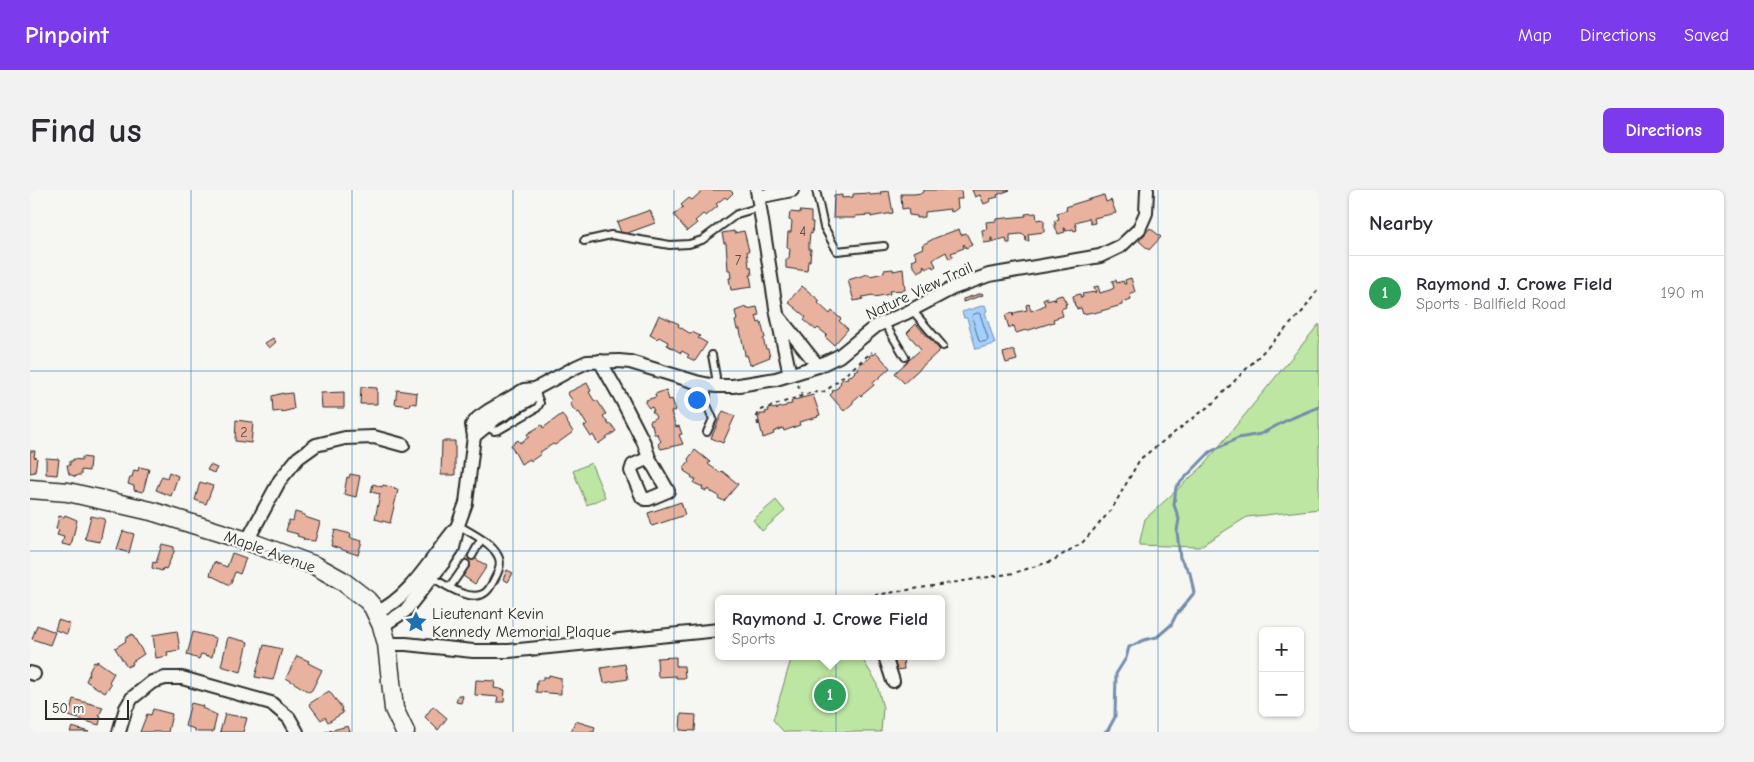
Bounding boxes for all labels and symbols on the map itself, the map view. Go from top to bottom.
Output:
house number: 4 [800,223,807,240]
house number: 7 [735,252,742,269]
street label: Nature View Trail [863,258,976,324]
your location [684,387,710,413]
house number: 2 [240,424,248,441]
street label: Maple Avenue [222,527,318,577]
place label: Lieutenant Kevin Kennedy Memorial Plaque [432,605,611,641]
place icon: Lieutenant Kevin Kennedy Memorial Plaque [403,609,429,635]
pin: 1 [814,676,846,714]
scale bar [45,697,129,720]

